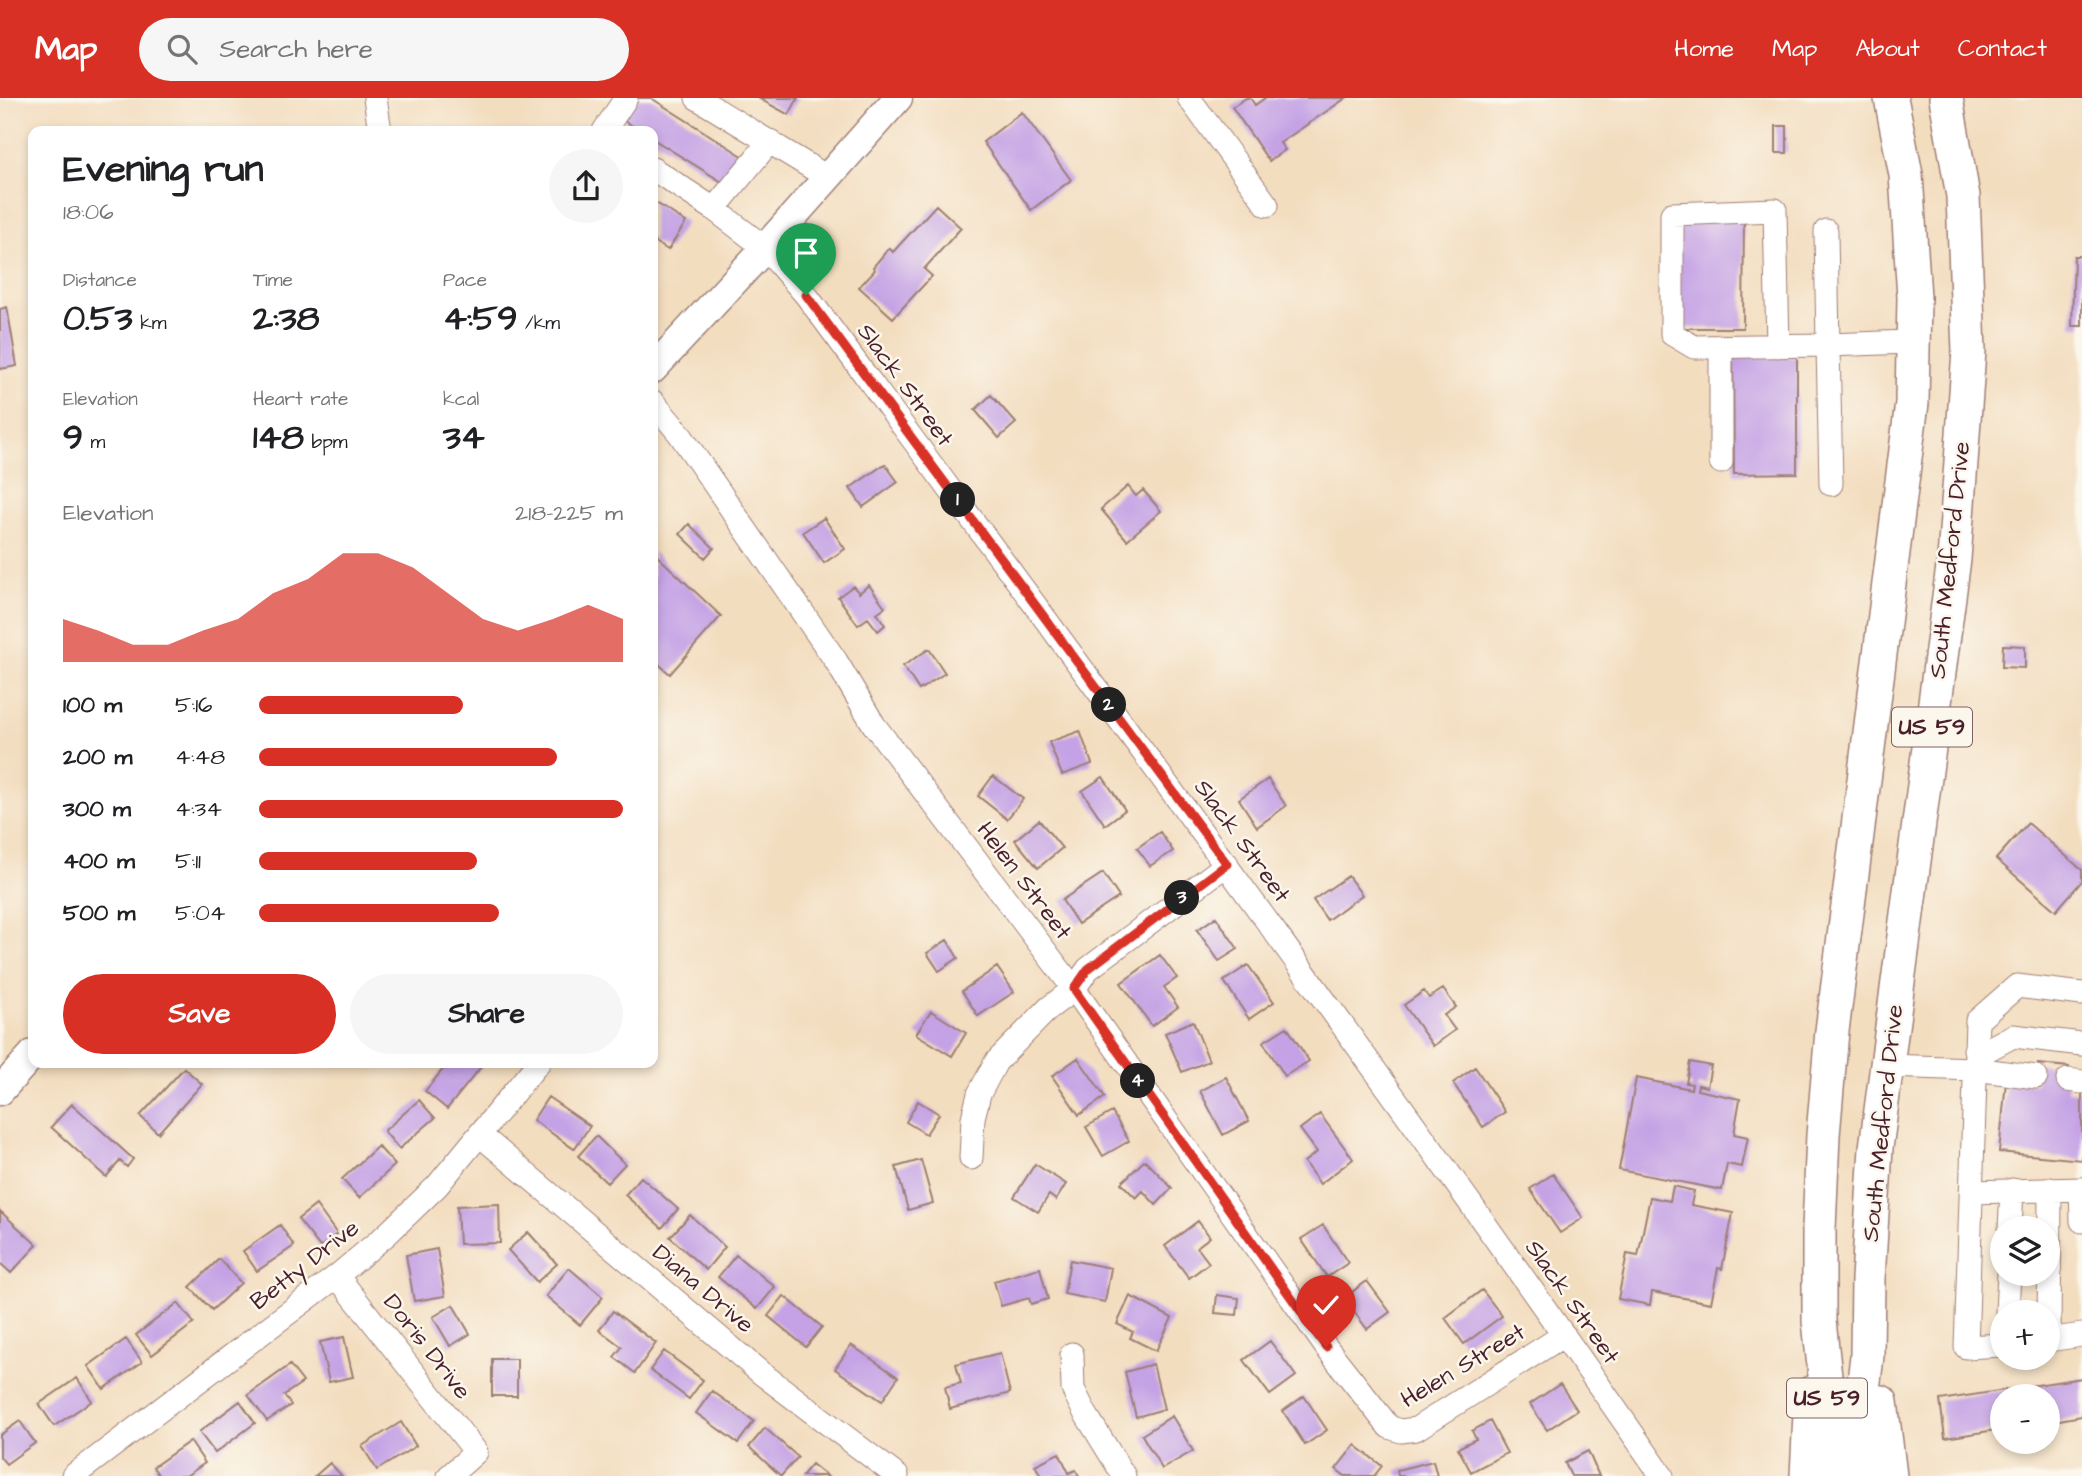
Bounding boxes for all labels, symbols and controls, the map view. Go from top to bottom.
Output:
search box [139,18,629,81]
text: Map [35,26,97,72]
icon: search [163,30,201,68]
text: Search here [219,31,373,67]
text: Home [1674,32,1734,66]
text: Map [1772,32,1817,66]
text: About [1855,32,1920,66]
text: Contact [1958,32,2047,66]
text: Evening run [63,144,264,196]
button: share [549,149,623,223]
text: 18:06 [63,196,114,228]
pin [776,223,836,295]
icon: arrive [787,234,825,272]
text: Distance [63,267,137,294]
text: Time [253,267,293,294]
text: Pace [443,267,487,294]
text: 0.53 [63,294,133,343]
text: 2:38 [253,294,319,343]
text: 4:59 [443,294,517,343]
text: km [133,310,167,337]
text: /km [517,310,560,337]
street label: Slack Street [849,316,962,454]
text: Elevation [63,386,138,413]
text: Heart rate [253,386,348,413]
text: kcal [443,386,479,413]
text: 9 [63,413,83,462]
text: 148 [253,413,304,462]
text: 34 [443,413,485,462]
text: m [83,429,105,456]
text: bpm [304,429,348,456]
street label: South Medford Drive [1921,440,1979,680]
pin: 1 [940,482,976,518]
text: 1 [956,486,959,513]
text: Elevation [63,497,154,529]
text: 218–225 m [515,497,623,529]
pin: 2 [1092,688,1126,722]
text: 100 m [63,689,122,721]
text: 5:16 [175,689,213,721]
text: 2 [1103,691,1114,718]
road number: US 59 [1892,708,1972,747]
text: 200 m [63,741,132,773]
text: 4:48 [175,741,225,773]
street label: Slack Street [1186,772,1299,910]
text: 300 m [63,793,131,825]
text: 4:34 [175,793,222,825]
street label: Helen Street [968,815,1080,947]
text: 400 m [63,845,135,877]
text: 5:11 [175,845,201,877]
pin: 3 [1164,880,1200,916]
text: 3 [1177,884,1186,911]
text: 500 m [63,897,135,929]
text: 5:04 [175,897,225,929]
button: Save [63,974,336,1054]
button: Share [350,974,623,1054]
street label: South Medford Drive [1854,1003,1912,1243]
pin: 4 [1120,1063,1156,1098]
text: 4 [1131,1067,1144,1094]
street label: Betty Drive [243,1212,367,1319]
map controls [1990,1216,2060,1454]
button: layers [1990,1216,2060,1286]
street label: Slack Street [1516,1233,1628,1371]
street label: Diana Drive [645,1236,761,1342]
pin [1296,1275,1356,1347]
icon: check [1307,1286,1345,1324]
street label: Doris Drive [375,1287,479,1407]
button: + [1990,1300,2060,1370]
street label: Helen Street [1394,1315,1532,1417]
road number: US 59 [1787,1378,1867,1418]
button: − [1990,1384,2060,1454]

